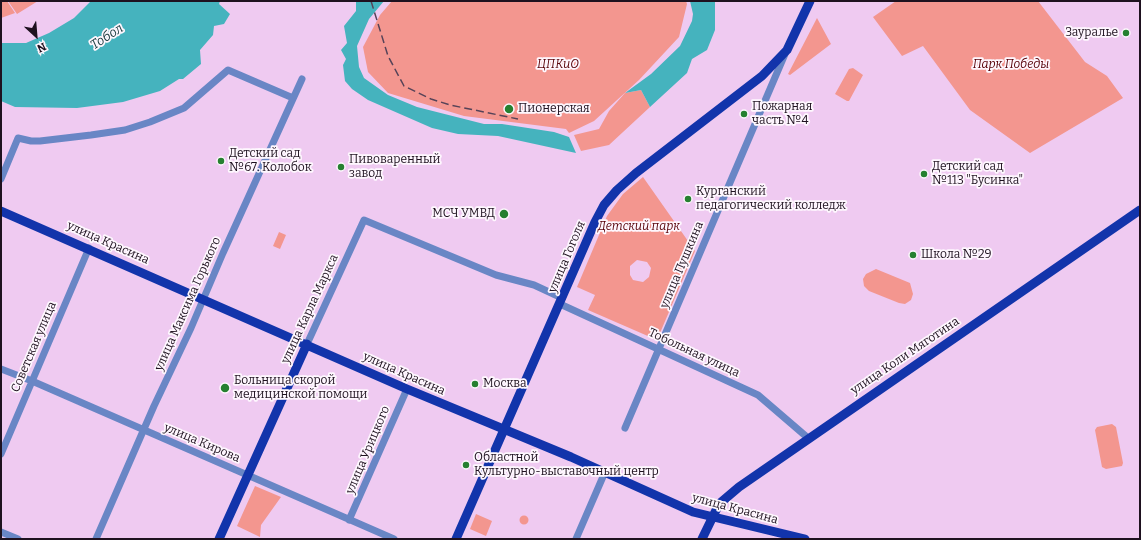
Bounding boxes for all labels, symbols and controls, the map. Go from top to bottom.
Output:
north arrow [16,16,56,56]
water label: Тобол [88,21,126,53]
place label: Зауралье [1065,26,1118,40]
marker: Зауралье [1121,28,1131,38]
text: N [35,40,48,55]
park label: ЦПКиО [537,58,579,72]
park label: Парк Победы [973,58,1049,72]
place label: Пожарная часть №4 [752,100,812,128]
place label: Пионерская [518,102,590,116]
marker: Пионерская [503,103,515,115]
marker: Пожарная часть №4 [739,109,749,119]
place label: Детский сад №67. Колобок [229,147,312,175]
place label: Пивоваренный завод [349,153,440,181]
marker: Детский сад №67. Колобок [216,156,226,166]
place label: Детский сад №113 "Бусинка" [932,160,1023,188]
marker: Пивоваренный завод [336,162,346,172]
marker: Детский сад №113 "Бусинка" [919,169,929,179]
place label: Курганский педагогический колледж [696,185,846,213]
marker: Курганский педагогический колледж [683,194,693,204]
place label: МСЧ УМВД [432,207,495,221]
marker: МСЧ УМВД [498,208,510,220]
street label: улица Красина [65,218,151,268]
street label: улица Гоголя [545,219,589,295]
street label: улица Пушкина [657,219,707,311]
park label: Детский парк [598,220,680,234]
street label: улица Максима Горького [152,235,224,373]
place label: Школа №29 [921,248,991,262]
marker: Школа №29 [908,250,918,260]
street label: улица Карла Маркса [278,252,342,366]
street label: Советская улица [8,299,60,395]
street label: улица Коли Мяготина [848,314,962,398]
street label: Тобольная улица [646,326,742,380]
street label: улица Красина [361,349,447,399]
place label: Больница скорой медицинской помощи [234,374,368,402]
place label: Москва [483,377,527,391]
marker: Москва [470,379,480,389]
marker: Больница скорой медицинской помощи [219,382,231,394]
street label: улица Урицкого [343,404,393,496]
street label: улица Кирова [162,420,242,466]
place label: Областной Культурно-выставочный центр [474,451,659,479]
marker: Областной Культурно-выставочный центр [461,460,471,470]
street label: улица Красина [691,491,779,527]

